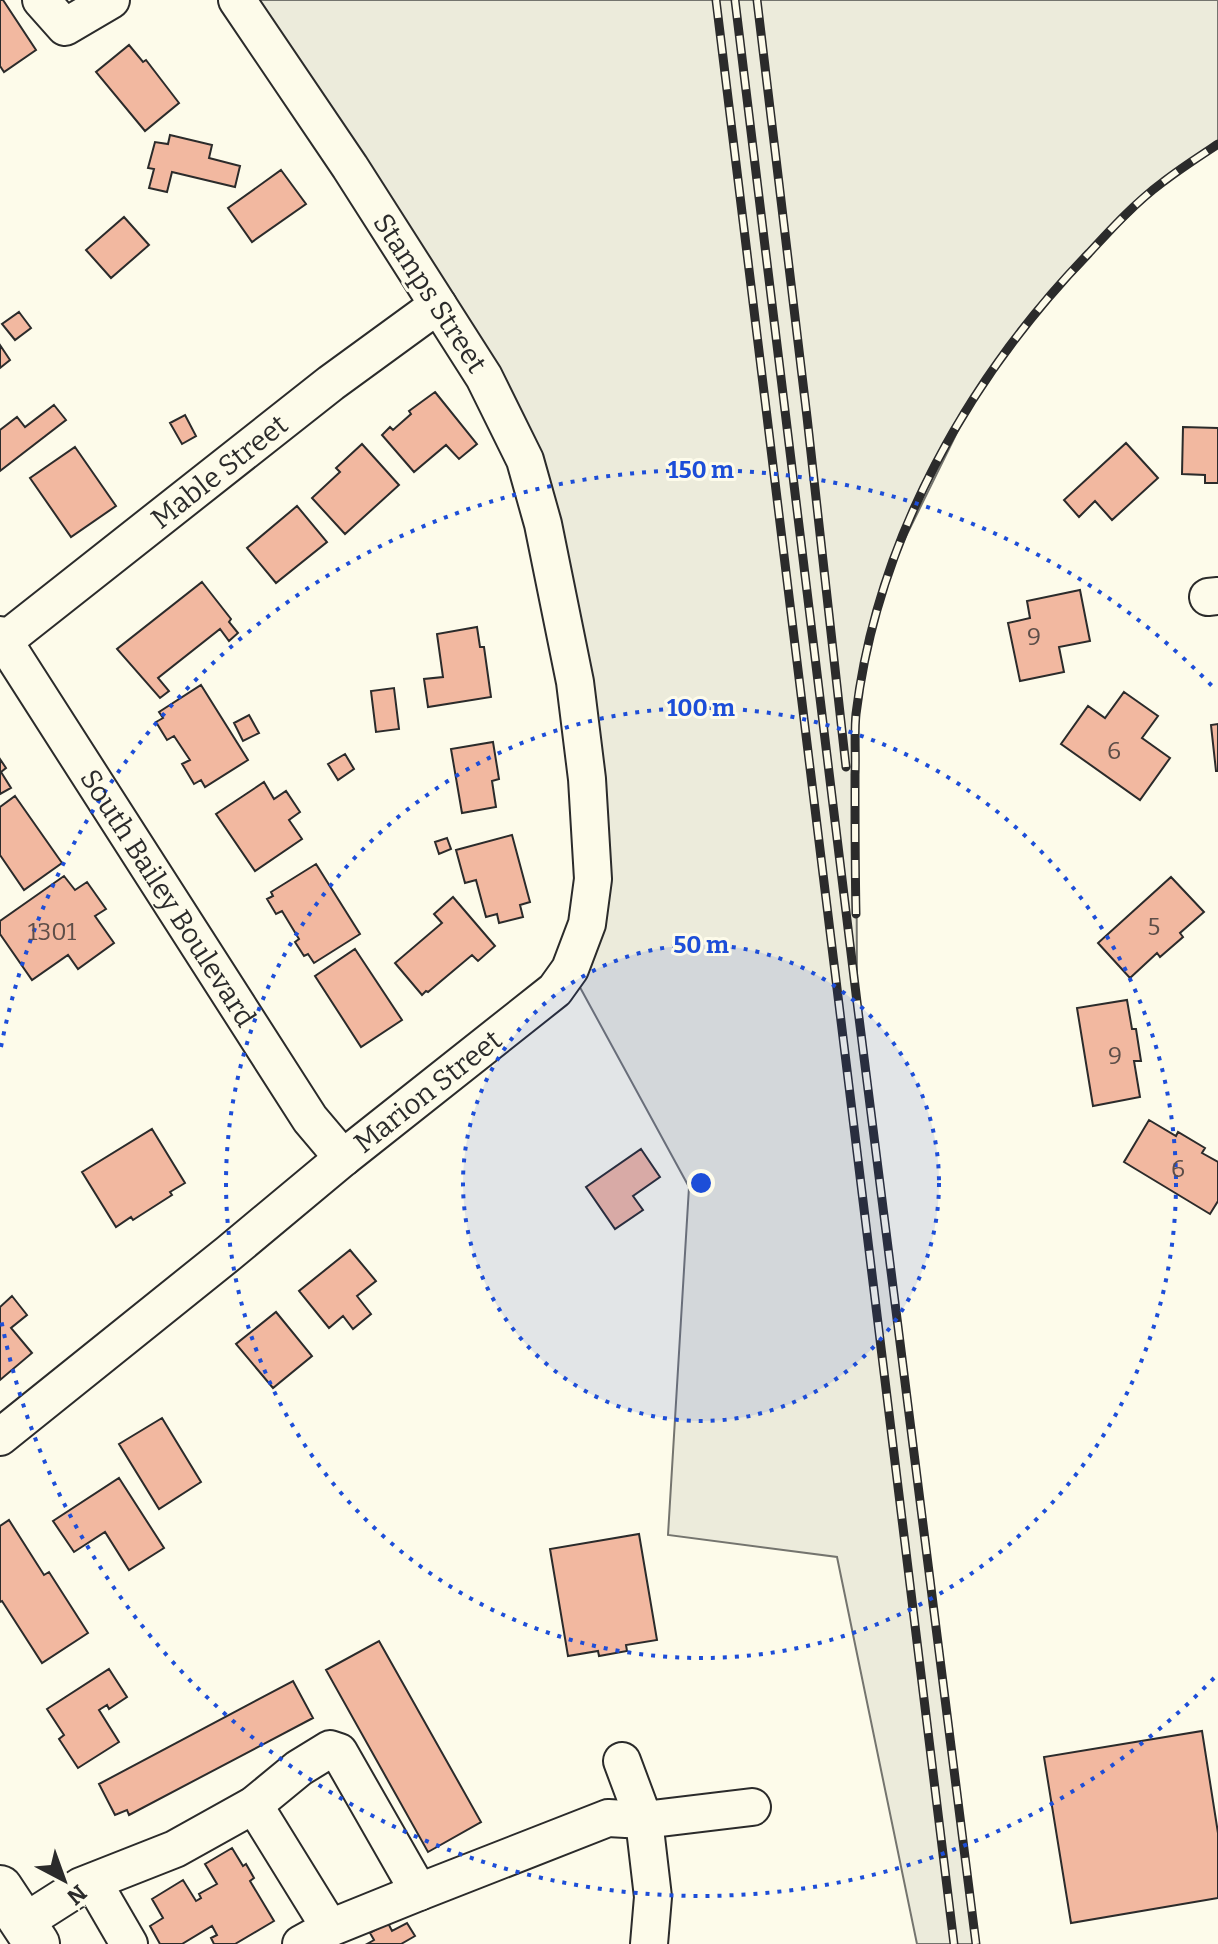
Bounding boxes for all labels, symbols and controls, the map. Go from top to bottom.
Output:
street label: Stamps Street [366,207,494,379]
street label: Mable Street [144,407,294,535]
text: 150 m [668,456,734,484]
house number: 9 [1027,623,1041,651]
text: 100 m [667,694,735,722]
house number: 6 [1107,737,1121,765]
street label: South Bailey Boulevard [74,763,263,1033]
house number: 5 [1148,913,1160,941]
house number: 1301 [28,918,76,946]
text: 50 m [673,931,729,959]
street label: Marion Street [347,1023,508,1159]
house number: 9 [1108,1042,1122,1070]
house number: 6 [1171,1155,1185,1183]
centre of rings [687,1169,715,1197]
north arrow [24,1840,104,1920]
text: N [62,1879,92,1910]

